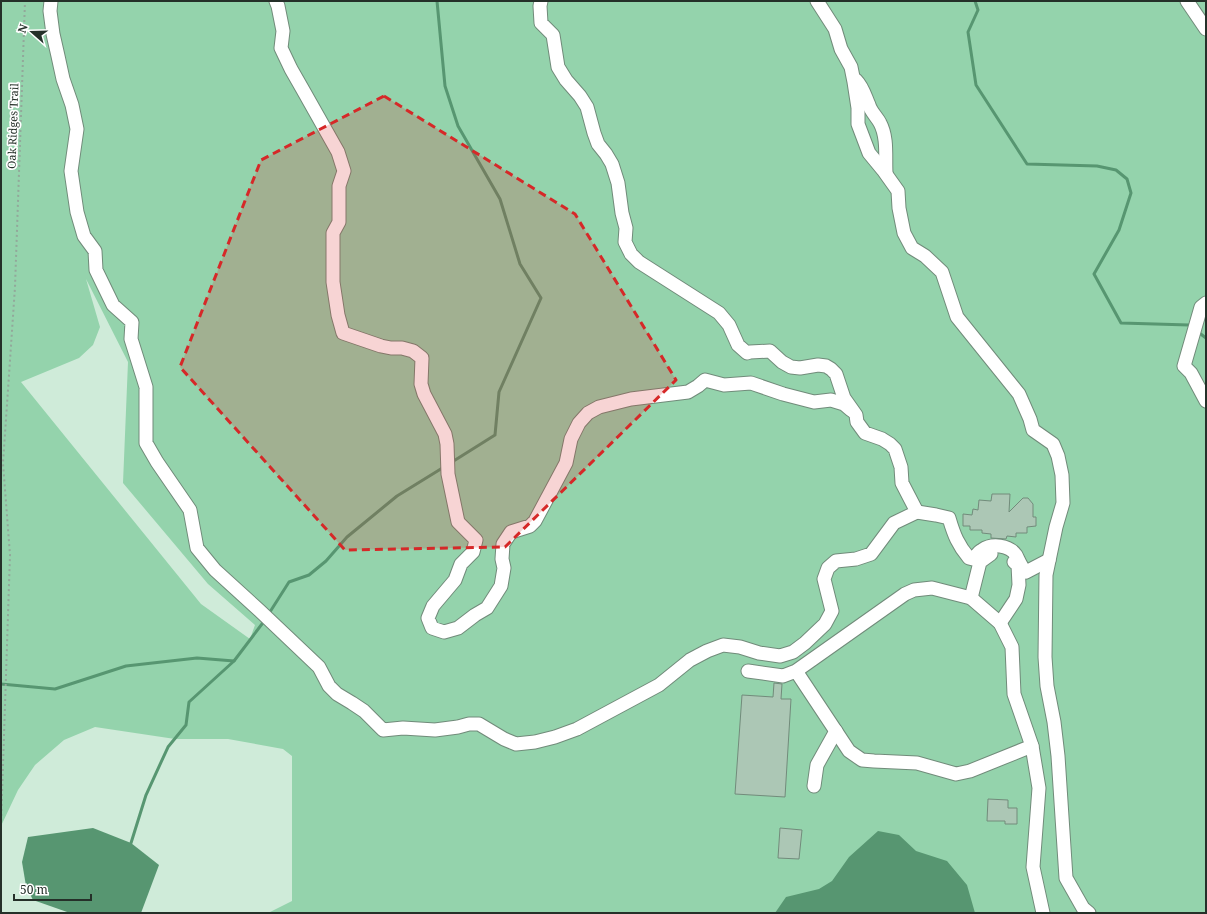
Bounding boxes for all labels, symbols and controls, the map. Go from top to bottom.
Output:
north arrow [12,12,52,52]
text: N [14,21,31,35]
street label: Oak Ridges Trail [4,82,22,169]
scale bar [14,876,91,902]
text: 50 m [20,881,48,898]

